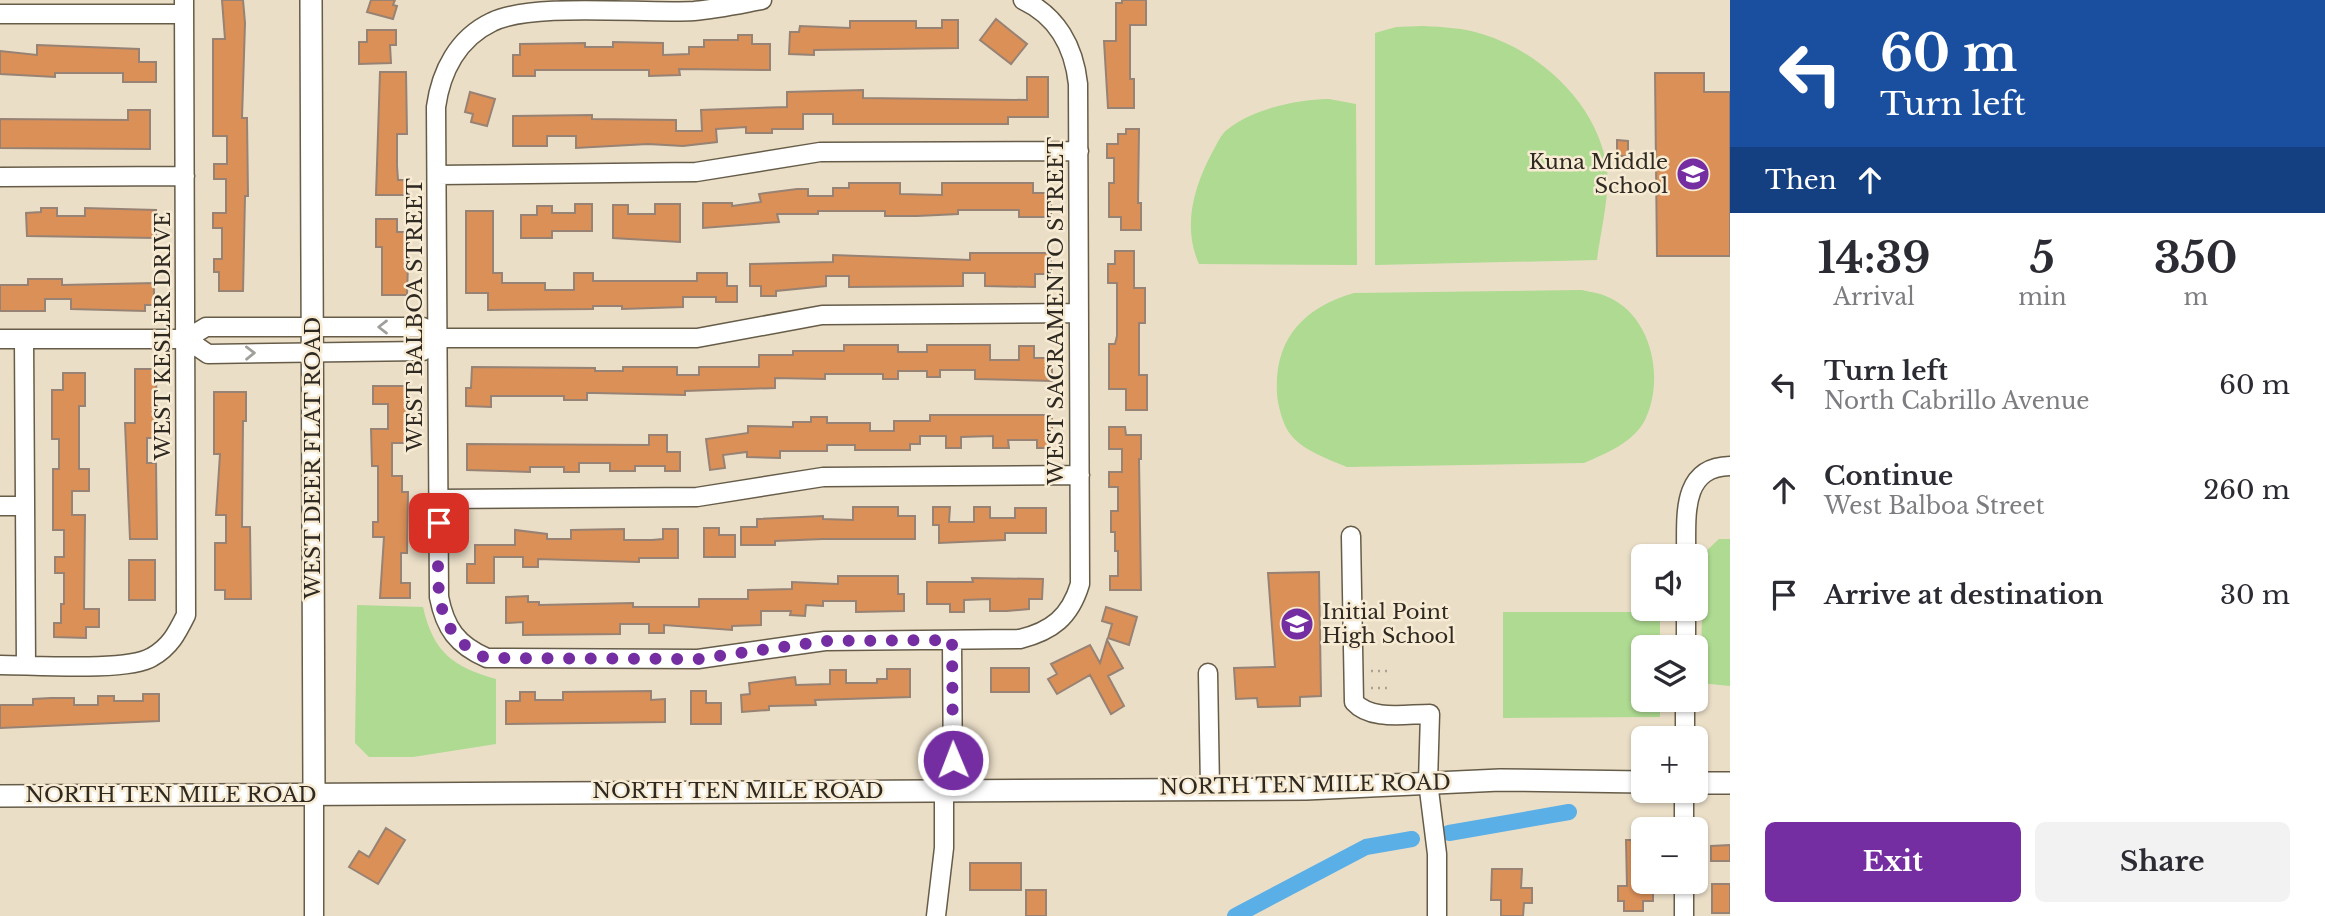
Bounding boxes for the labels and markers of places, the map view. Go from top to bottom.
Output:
place label: Kuna Middle School [1529,149,1668,199]
school or university icon: Kuna Middle School [1674,155,1712,193]
pin [409,493,469,553]
place label: Initial Point High School [1322,599,1455,649]
school or university icon: Initial Point High School [1278,605,1316,643]

